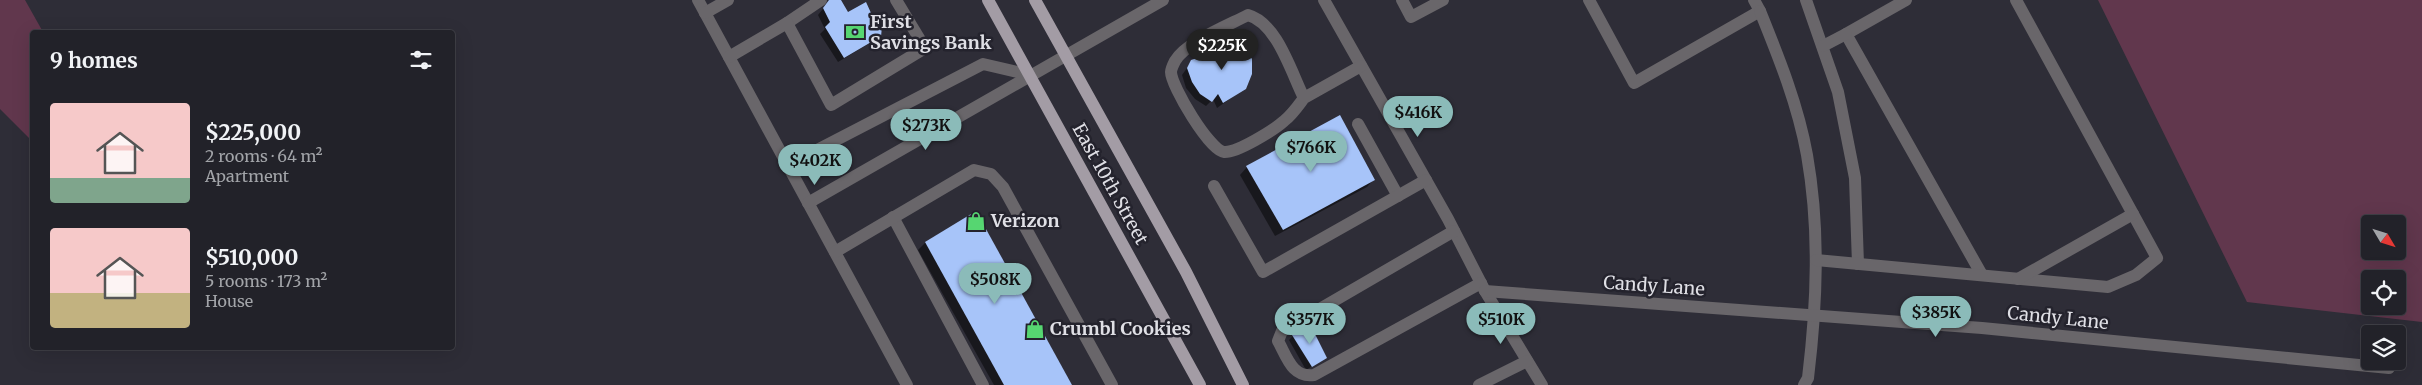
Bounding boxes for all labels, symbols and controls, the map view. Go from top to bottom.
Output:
place label: First Savings Bank [870,10,992,54]
bank icon: First Savings Bank [844,21,866,43]
pin: $225K [1187,28,1257,71]
text: $225K [1197,35,1247,55]
icon: filters [407,46,435,74]
text: 9 homes [50,47,138,74]
pin: $416K [1383,96,1453,138]
text: $416K [1394,102,1442,122]
pin: $273K [891,108,961,151]
text: $273K [901,115,951,135]
text: $225,000 [205,119,301,146]
street label: East 10th Street [1068,119,1153,249]
icon: home [90,123,150,183]
pin: $766K [1276,130,1346,173]
text: $766K [1286,137,1336,157]
pin: $402K [780,144,850,186]
text: 2 rooms · 64 m² [205,146,323,166]
text: $402K [789,150,841,170]
text: Apartment [205,166,289,186]
place label: Verizon [990,209,1059,232]
shop icon: Verizon [965,210,987,232]
north arrow [2361,215,2406,260]
map controls [2361,215,2406,370]
text: $510,000 [205,244,298,271]
icon: home [90,248,150,308]
pin: $508K [960,262,1030,305]
text: $508K [970,269,1020,289]
street label: Candy Lane [1603,270,1706,301]
button: locate [2361,270,2406,315]
text: 5 rooms · 173 m² [205,271,327,291]
text: House [205,291,253,311]
pin: $385K [1901,296,1971,338]
street label: Candy Lane [2006,301,2110,334]
pin: $357K [1275,302,1345,345]
pin: $510K [1466,302,1536,345]
text: $385K [1911,302,1961,322]
text: $357K [1286,309,1334,329]
text: $510K [1477,309,1525,329]
place label: Crumbl Cookies [1050,317,1191,340]
shop icon: Crumbl Cookies [1024,318,1046,340]
button: layers [2361,325,2406,370]

